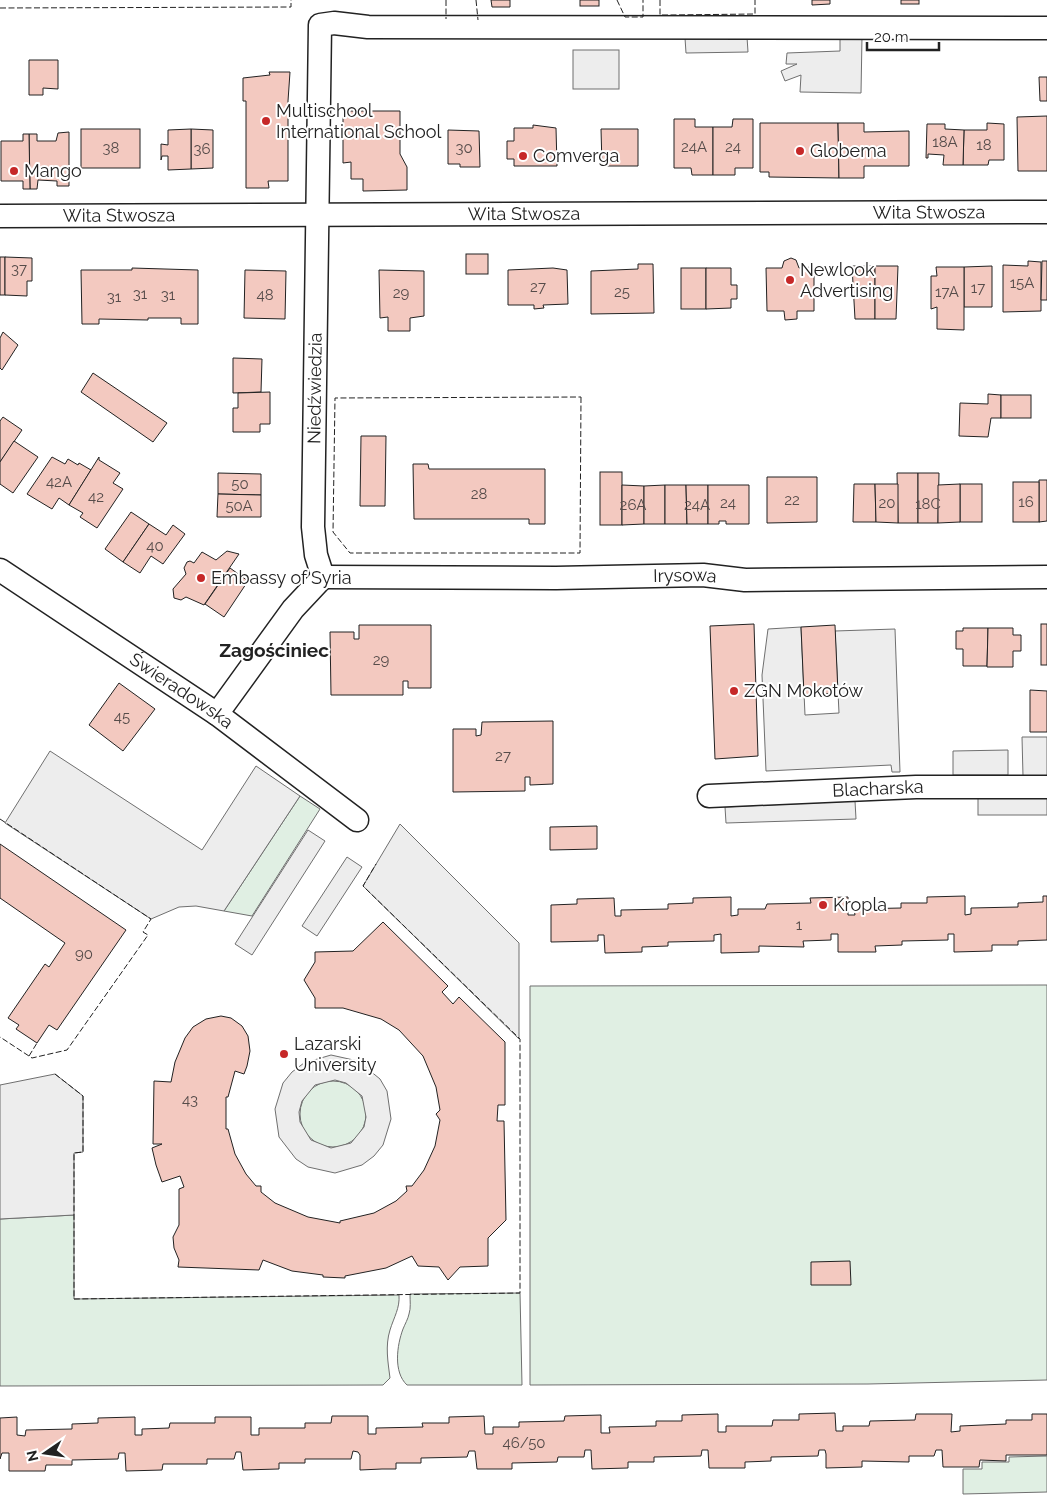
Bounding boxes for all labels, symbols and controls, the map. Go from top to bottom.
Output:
scale bar [867,20,940,52]
text: 20 m [874,28,909,46]
place label: Multischool International School [276,100,441,142]
marker: Multischool International School [260,115,272,127]
house number: 18A [932,133,958,151]
house number: 18 [976,136,992,154]
house number: 24A [681,138,707,156]
house number: 24 [725,138,741,156]
house number: 38 [103,139,120,157]
house number: 30 [455,139,473,157]
house number: 36 [193,140,211,158]
place label: Globema [810,140,887,161]
place label: Comverga [533,145,619,166]
marker: Globema [794,145,806,157]
marker: Comverga [517,150,529,162]
place label: Mango [24,160,82,181]
marker: Mango [8,165,20,177]
street label: Wita Stwosza [873,201,985,223]
street label: Wita Stwosza [468,203,580,224]
street label: Wita Stwosza [63,204,175,226]
place label: Newlook Advertising [800,259,893,301]
house number: 37 [11,260,27,278]
marker: Newlook Advertising [784,274,796,286]
house number: 15A [1010,274,1034,292]
house number: 27 [530,278,546,296]
house number: 17 [971,279,985,297]
house number: 25 [614,283,630,301]
house number: 17A [935,283,959,301]
house number: 29 [393,284,410,302]
house number: 31 [133,285,148,303]
house number: 31 [161,286,176,304]
house number: 48 [256,286,274,304]
house number: 31 [107,288,122,306]
street label: Niedźwiedzia [303,332,326,444]
house number: 42A [46,473,72,491]
house number: 50 [231,475,249,493]
house number: 28 [471,485,487,503]
house number: 42 [88,488,104,506]
house number: 22 [784,491,800,509]
house number: 16 [1018,493,1034,511]
house number: 24 [720,494,736,512]
house number: 20 [879,494,896,512]
house number: 18C [915,495,941,513]
house number: 26A [620,496,646,514]
house number: 24A [684,496,710,514]
house number: 50A [225,497,253,515]
house number: 40 [146,537,164,555]
street label: Irysowa [653,564,718,587]
place label: Embassy of Syria [211,567,352,588]
marker: Embassy of Syria [195,572,207,584]
district label: Zagościniec [219,639,329,661]
street label: Świeradowska [126,647,238,733]
house number: 29 [373,651,390,669]
place label: ZGN Mokotów [744,680,864,701]
marker: ZGN Mokotów [728,685,740,697]
house number: 45 [114,708,130,726]
house number: 27 [495,747,511,765]
street label: Blacharska [832,776,923,801]
place label: Kropla [833,894,887,915]
marker: Kropla [817,899,829,911]
house number: 1 [796,916,803,934]
house number: 90 [75,945,93,963]
place label: Lazarski University [294,1033,377,1075]
marker: Lazarski University [278,1048,290,1060]
house number: 43 [182,1091,198,1109]
north arrow [20,1428,70,1478]
house number: 46/50 [502,1434,546,1452]
text: N [23,1449,41,1463]

